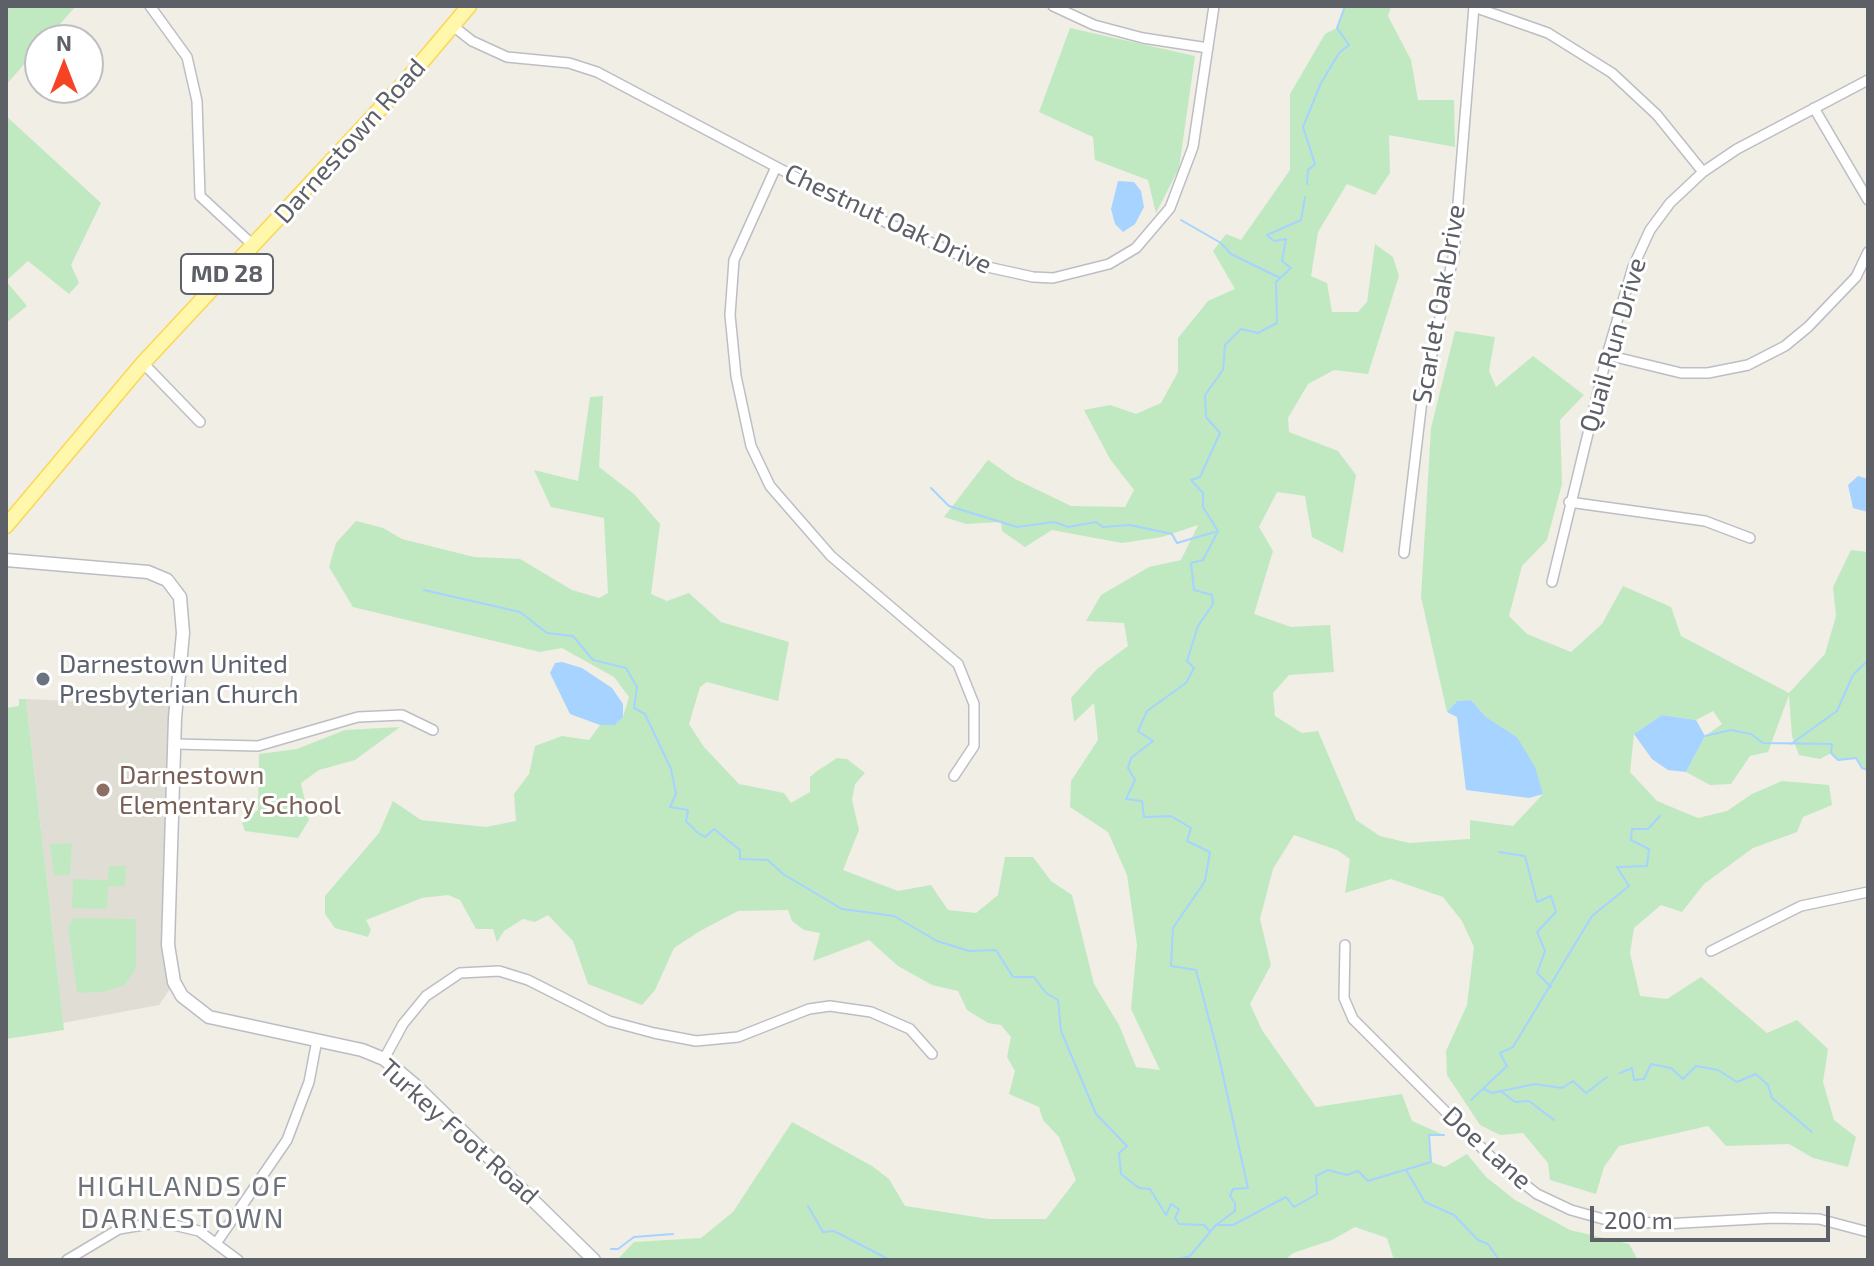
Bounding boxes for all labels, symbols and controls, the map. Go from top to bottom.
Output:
north arrow [24,24,104,104]
text: N [56,29,72,55]
street label: Darnestown Road [268,52,432,230]
street label: Chestnut Oak Drive [779,157,997,281]
street label: Scarlet Oak Drive [1406,202,1472,406]
road number: MD 28 [181,254,273,294]
street label: Quail Run Drive [1573,254,1653,436]
place label: Darnestown United Presbyterian Church [59,648,299,710]
marker: Darnestown United Presbyterian Church [34,670,52,688]
place label: Darnestown Elementary School [119,759,341,820]
marker: Darnestown Elementary School [94,781,112,799]
street label: Turkey Foot Road [373,1052,545,1212]
street label: Doe Lane [1436,1100,1538,1196]
district label: HIGHLANDS OF DARNESTOWN [77,1170,289,1236]
scale bar [1594,1190,1834,1240]
text: 200 m [1604,1205,1673,1234]

